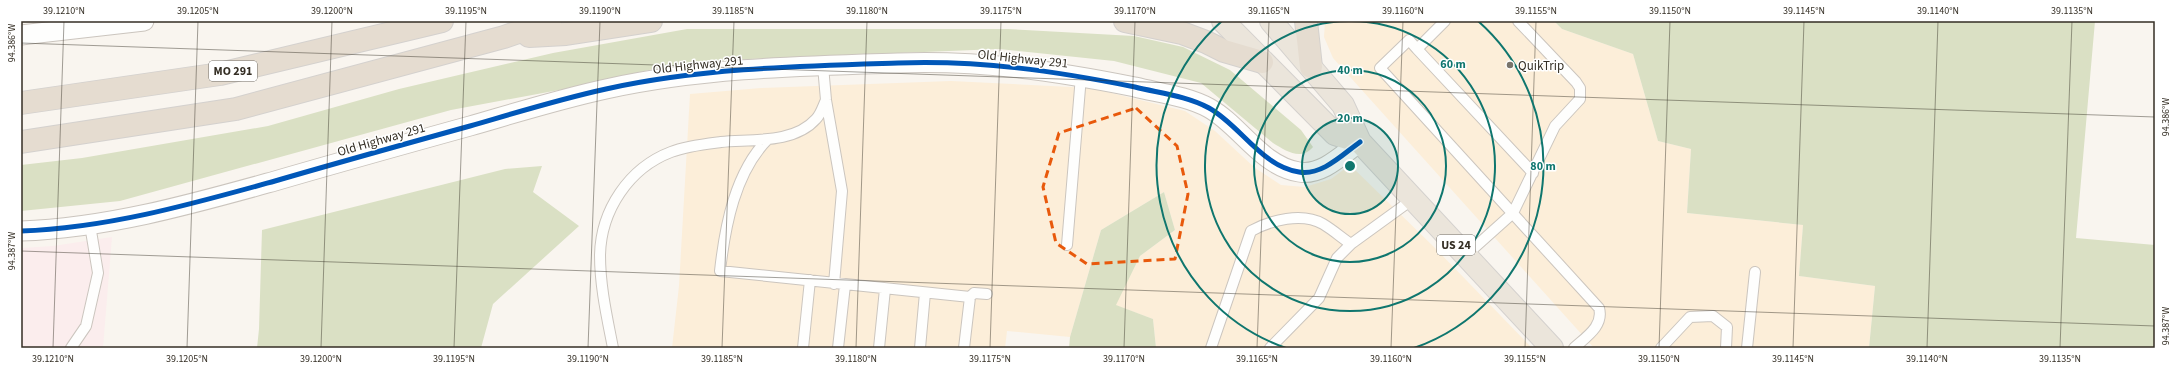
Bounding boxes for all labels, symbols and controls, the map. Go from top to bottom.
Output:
text: 39.1210°N [43,4,85,18]
text: 39.1205°N [177,4,219,18]
text: 39.1200°N [311,4,353,18]
text: 39.1195°N [445,4,487,18]
text: 39.1190°N [579,4,621,18]
text: 39.1185°N [712,4,754,18]
text: 39.1180°N [846,4,888,18]
text: 39.1175°N [980,4,1022,18]
text: 39.1170°N [1114,4,1156,18]
text: 39.1165°N [1248,4,1290,18]
text: 39.1160°N [1382,4,1424,18]
text: 39.1155°N [1515,4,1557,18]
text: 39.1150°N [1649,4,1691,18]
text: 39.1145°N [1783,4,1825,18]
text: 39.1140°N [1917,4,1959,18]
text: 39.1135°N [2051,4,2093,18]
text: 94.386°W [5,24,19,62]
street label: Old Highway 291 [977,45,1069,73]
street label: Old Highway 291 [652,51,744,79]
text: 60 m [1440,56,1466,73]
place label: QuikTrip [1518,57,1564,75]
marker: QuikTrip [1505,60,1515,70]
road number: MO 291 [209,61,257,81]
text: 40 m [1337,62,1363,79]
text: 94.386°W [2159,98,2173,136]
text: 20 m [1337,110,1363,127]
street label: Old Highway 291 [335,119,427,161]
text: 80 m [1530,158,1556,175]
centre of rings [1343,159,1357,173]
text: 94.387°W [5,232,19,270]
road number: US 24 [1437,235,1475,255]
text: 94.387°W [2159,307,2173,345]
text: 39.1210°N [32,352,74,366]
text: 39.1205°N [166,352,208,366]
text: 39.1200°N [300,352,342,366]
text: 39.1195°N [433,352,475,366]
text: 39.1190°N [567,352,609,366]
text: 39.1185°N [701,352,743,366]
text: 39.1180°N [835,352,877,366]
text: 39.1175°N [969,352,1011,366]
text: 39.1170°N [1103,352,1145,366]
text: 39.1165°N [1236,352,1278,366]
text: 39.1160°N [1370,352,1412,366]
text: 39.1155°N [1504,352,1546,366]
text: 39.1150°N [1638,352,1680,366]
text: 39.1145°N [1772,352,1814,366]
text: 39.1140°N [1906,352,1948,366]
text: 39.1135°N [2039,352,2081,366]

